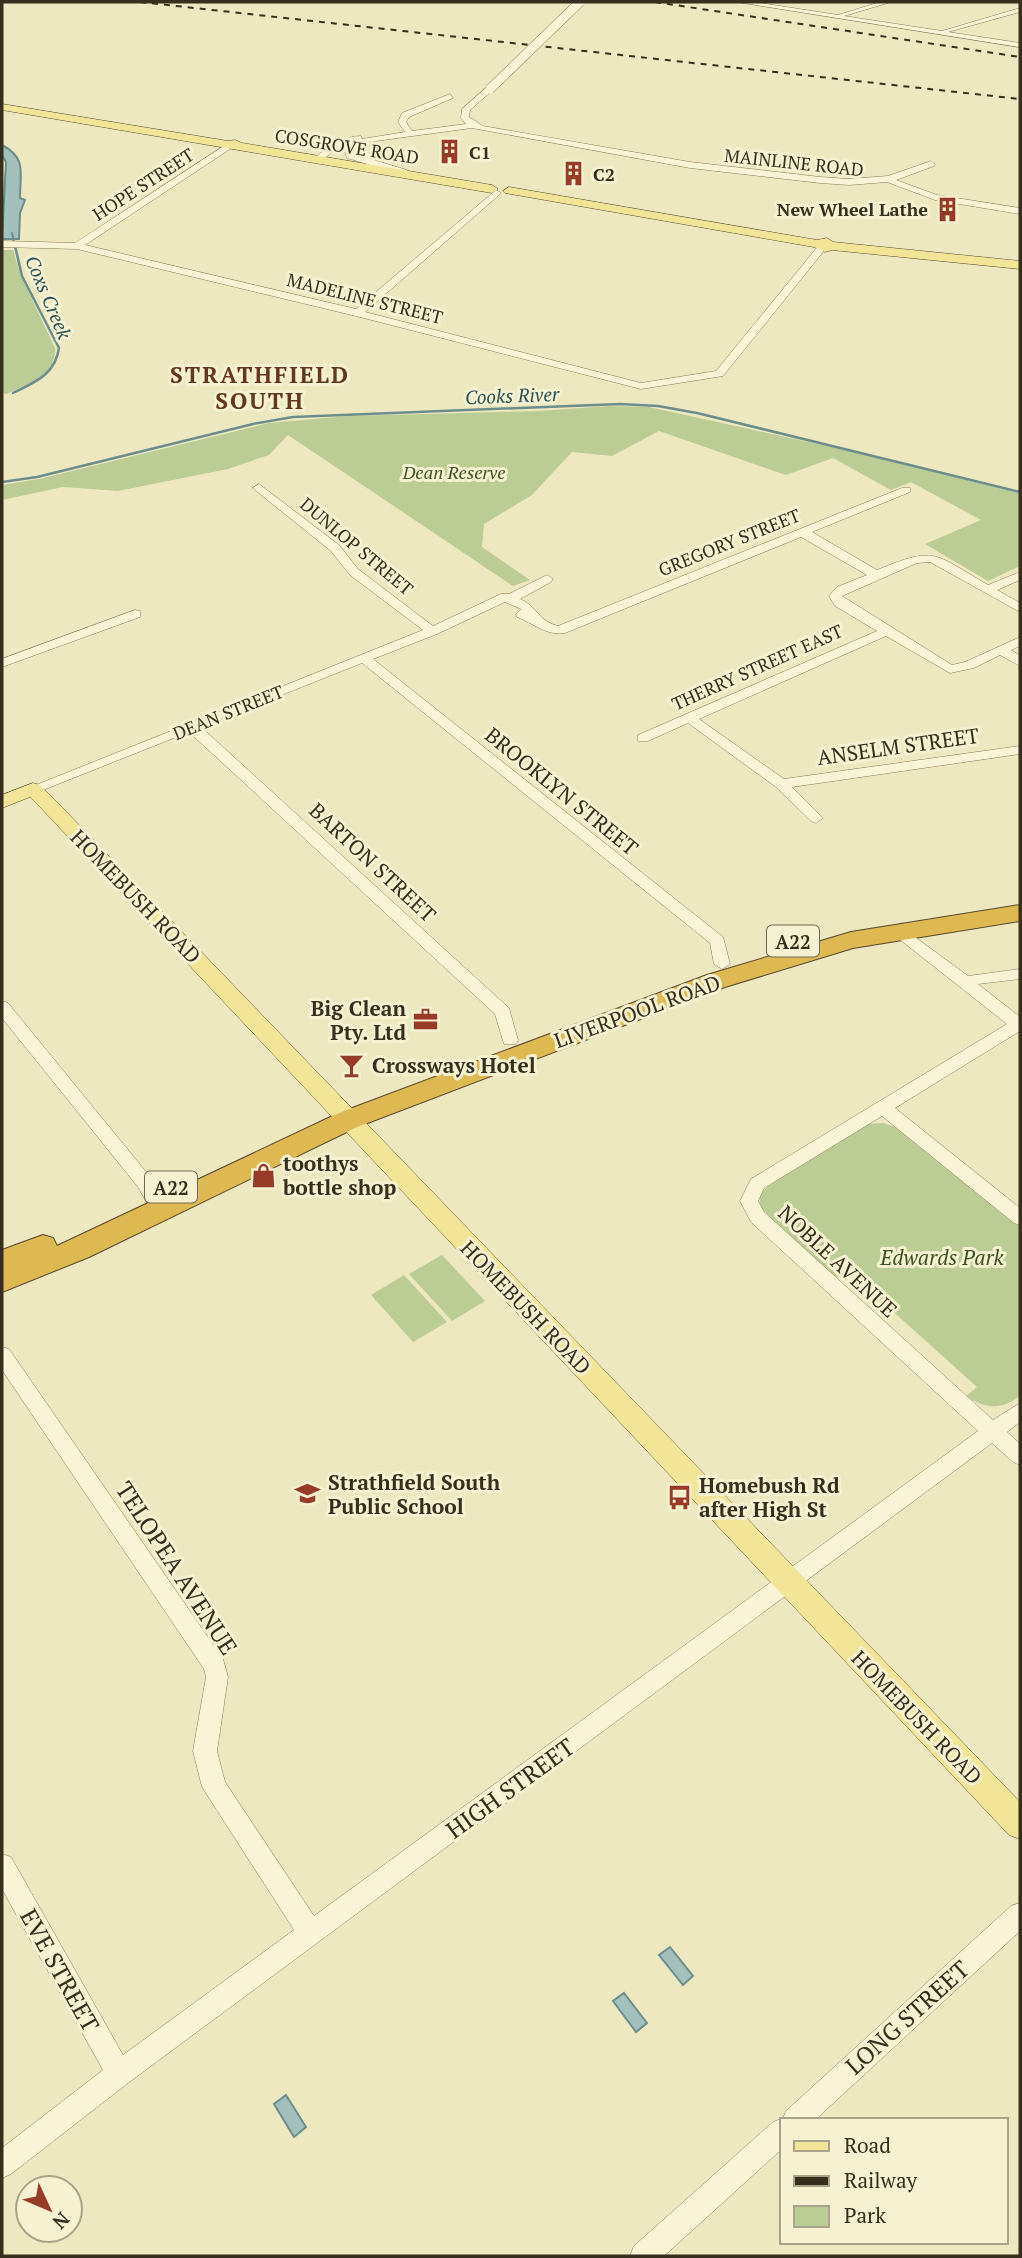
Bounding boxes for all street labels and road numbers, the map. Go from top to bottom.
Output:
street label: COSGROVE ROAD [273,123,421,169]
street label: HOPE STREET [88,142,198,226]
street label: MAINLINE ROAD [723,143,865,181]
street label: MADELINE STREET [285,267,445,329]
street label: DUNLOP STREET [296,492,418,600]
street label: GREGORY STREET [655,503,803,581]
street label: THERRY STREET EAST [668,618,846,716]
street label: DEAN STREET [169,679,287,745]
street label: BROOKLYN STREET [480,721,644,861]
street label: ANSELM STREET [815,721,981,771]
street label: BARTON STREET [304,796,442,928]
street label: HOMEBUSH ROAD [65,823,207,969]
road number: A22 [767,925,819,956]
street label: LIVERPOOL ROAD [550,968,724,1054]
road number: A22 [145,1172,197,1203]
street label: NOBLE AVENUE [773,1199,903,1323]
street label: HOMEBUSH ROAD [455,1234,597,1380]
street label: TELOPEA AVENUE [109,1475,245,1661]
street label: HOMEBUSH ROAD [846,1644,988,1790]
street label: HIGH STREET [439,1730,581,1845]
street label: EVE STREET [13,1903,107,2037]
street label: LONG STREET [838,1953,976,2081]

